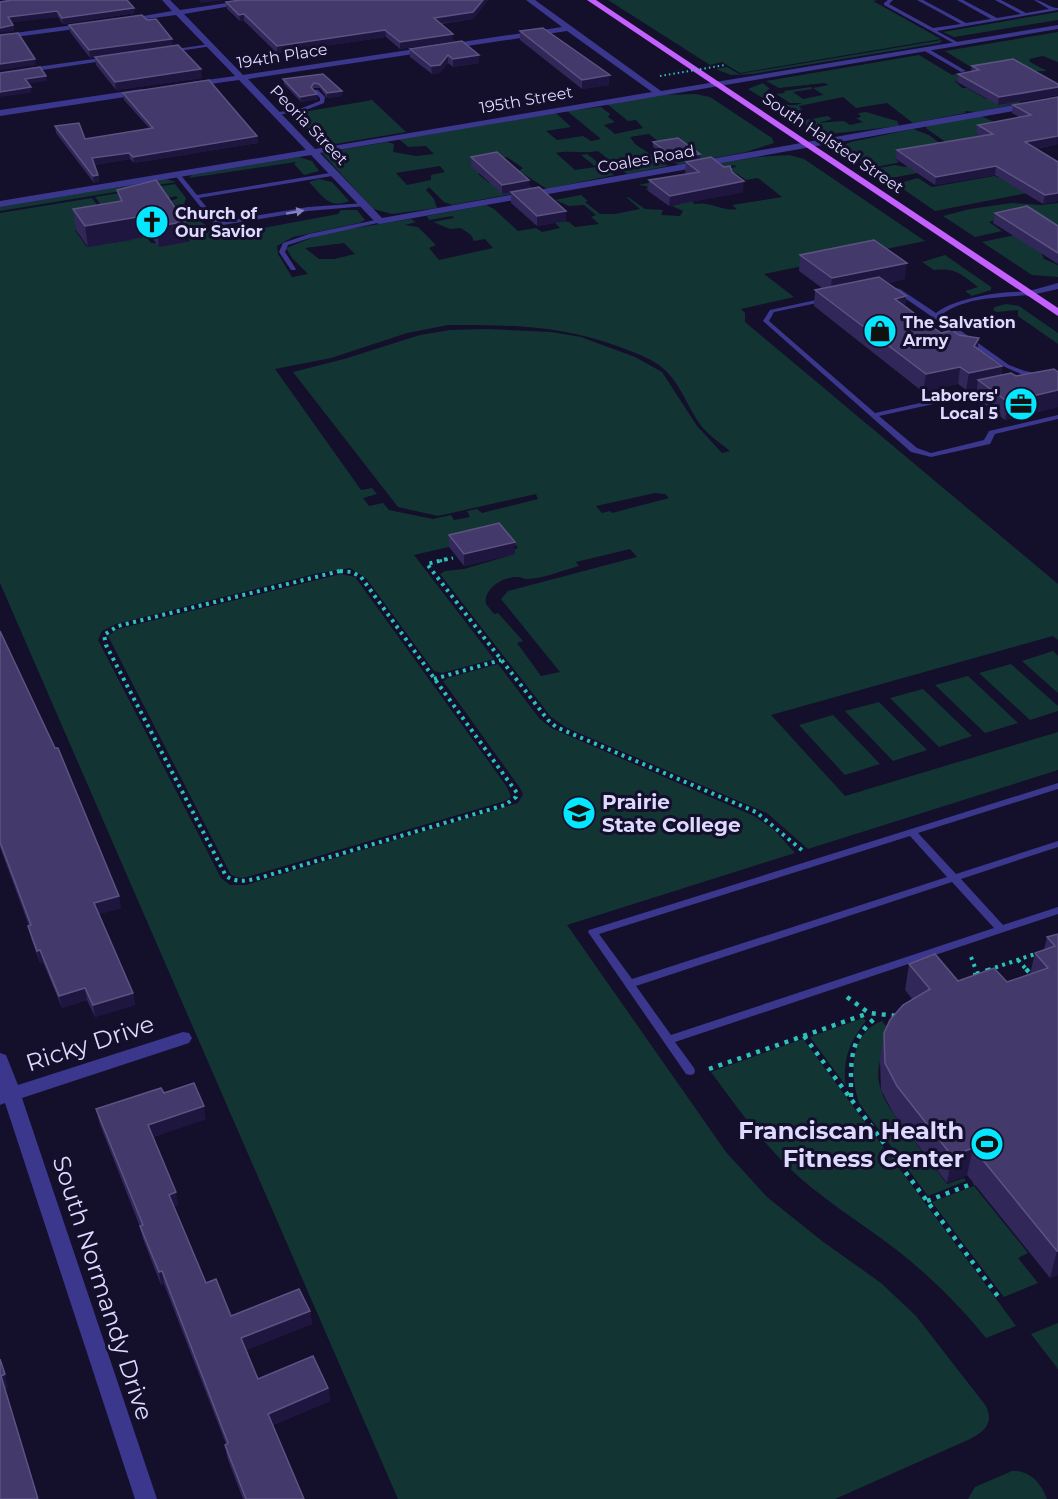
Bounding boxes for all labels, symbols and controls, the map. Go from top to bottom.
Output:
street label: 194th Place [235,39,329,73]
street label: Peoria Street [266,81,352,169]
street label: 195th Street [478,82,575,118]
street label: South Halsted Street [759,89,908,198]
street label: Coales Road [596,141,696,177]
church icon: Church of Our Savior [134,204,170,240]
place label: Church of Our Savior [175,204,263,241]
one-way arrow [286,207,305,216]
shop icon: The Salvation Army [862,313,898,349]
place label: The Salvation Army [902,313,1016,350]
place label: Laborers' Local 5 [921,386,998,423]
office icon: Laborers' Local 5 [1003,386,1039,422]
place label: Prairie State College [602,790,741,837]
school or university icon: Prairie State College [561,795,597,831]
street label: Ricky Drive [22,1009,158,1077]
place label: Franciscan Health Fitness Center [738,1116,964,1173]
sports icon: Franciscan Health Fitness Center [969,1126,1005,1162]
street label: South Normandy Drive [47,1152,159,1424]

